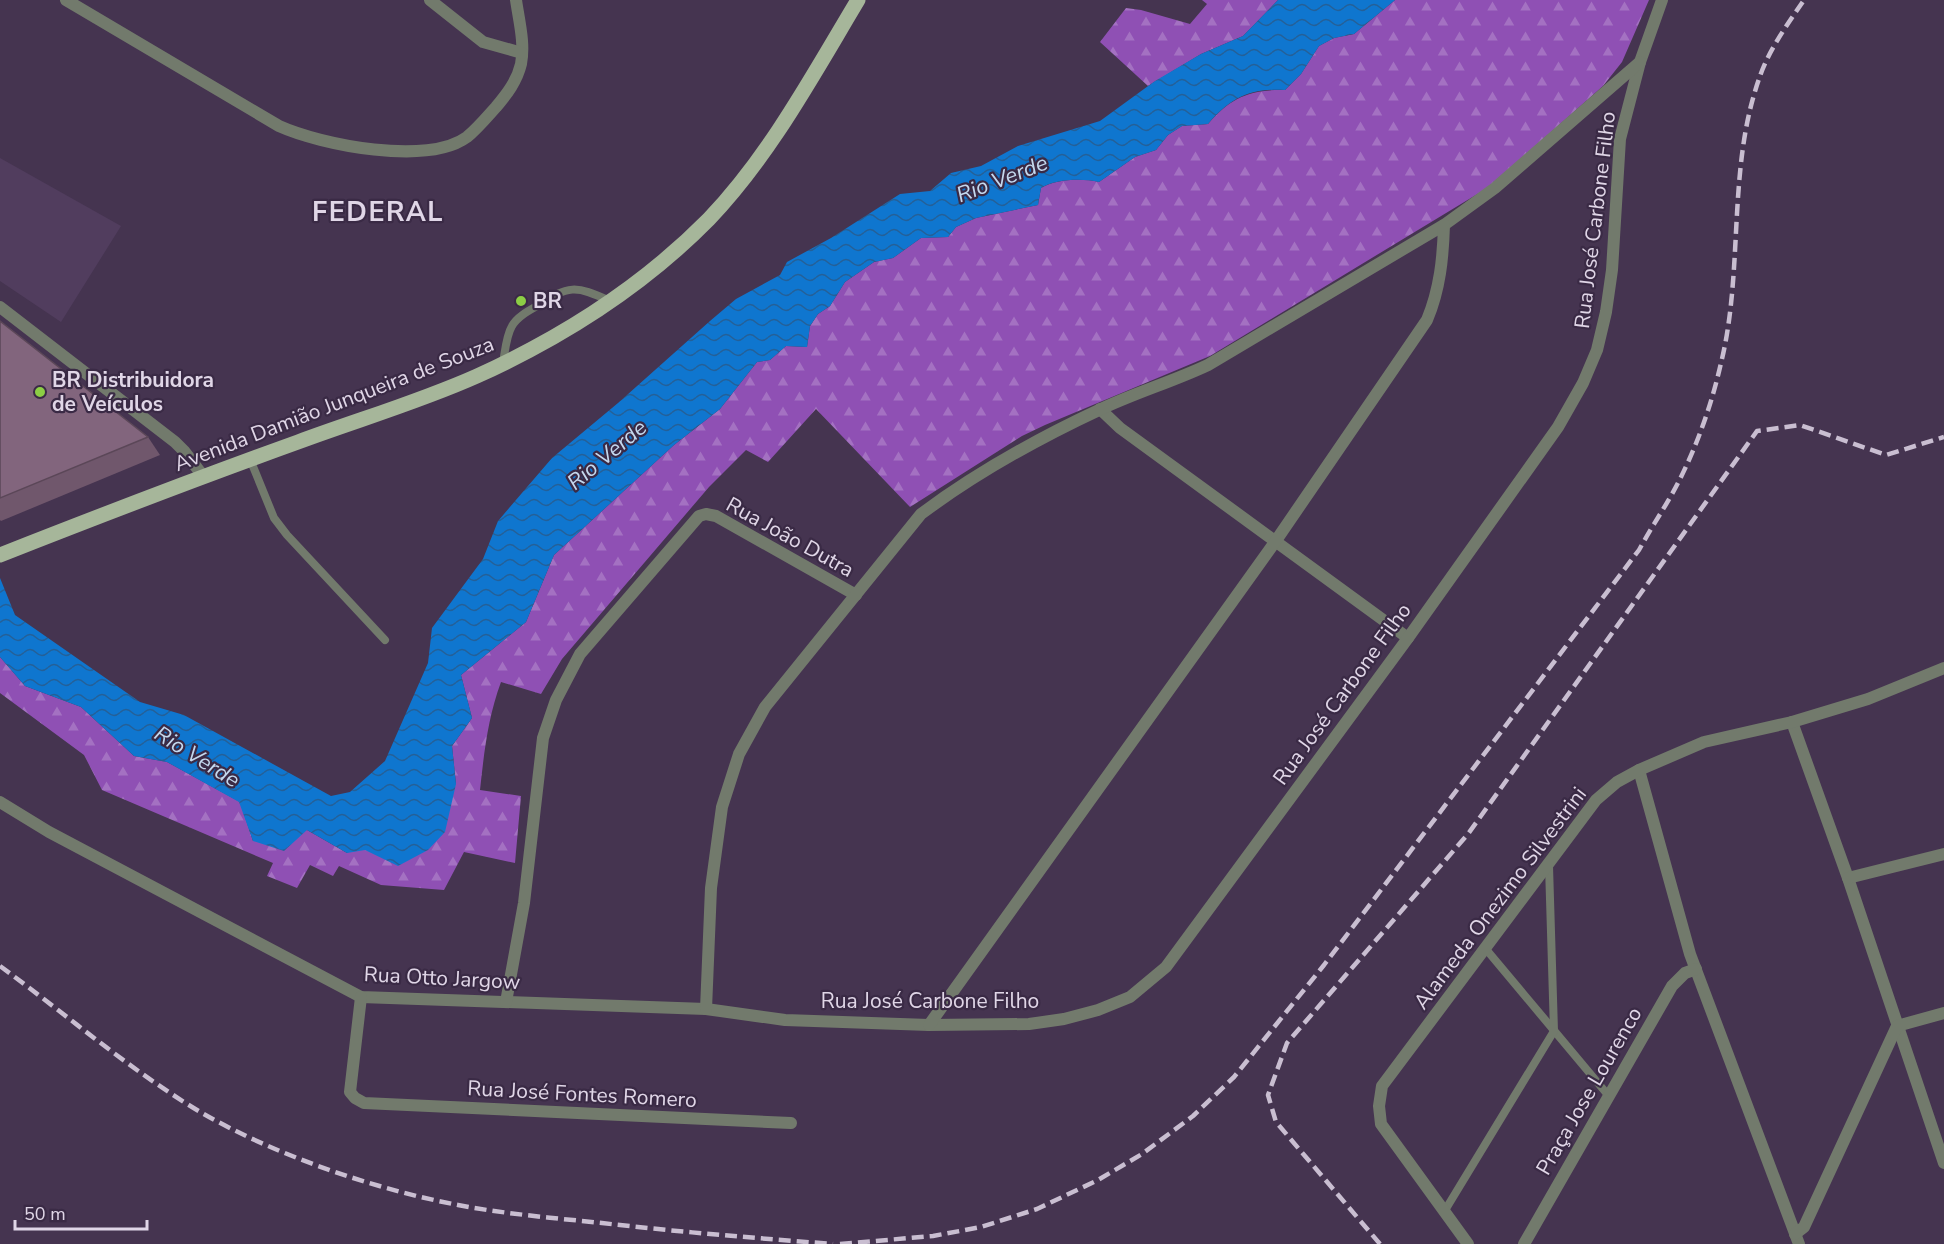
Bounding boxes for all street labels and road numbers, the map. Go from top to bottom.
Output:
street label: Rua José Carbone Filho [1568,110,1622,330]
street label: Avenida Damião Junqueira de Souza [170,330,498,478]
street label: Rua João Dutra [721,490,859,584]
street label: Rua José Carbone Filho [1266,597,1418,791]
street label: Alameda Onezimo Silvestrini [1407,781,1593,1015]
street label: Rua Otto Jargow [363,960,521,996]
street label: Rua José Carbone Filho [821,987,1039,1015]
street label: Praça Jose Lourenco [1530,1002,1648,1180]
street label: Rua José Fontes Romero [467,1074,697,1114]

